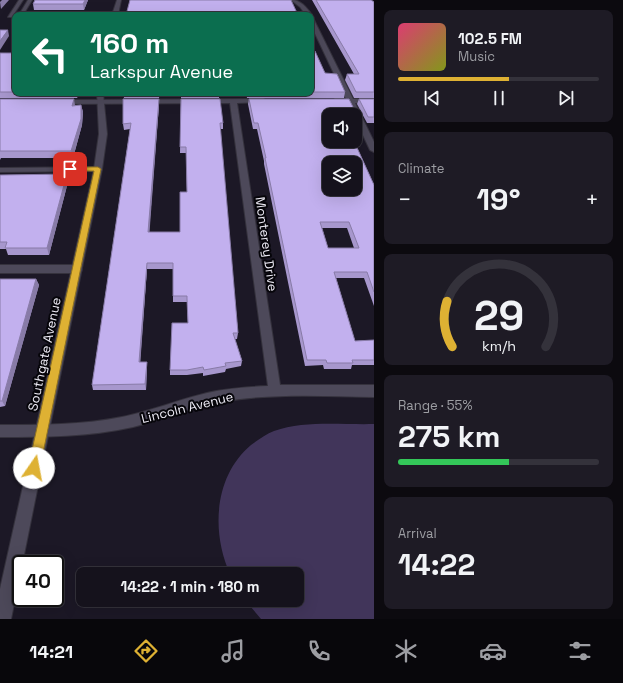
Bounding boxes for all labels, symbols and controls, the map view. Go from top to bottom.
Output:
text: 160 m [90,25,169,61]
icon: left [24,28,76,80]
text: 102.5 FM [458,29,522,48]
text: Music [458,48,495,65]
text: Larkspur Avenue [90,60,233,83]
icon: previous [421,87,443,109]
icon: pause [488,87,510,109]
icon: next [555,87,577,109]
map controls [322,108,362,196]
button: sound [322,108,362,148]
pin [53,152,87,186]
button: layers [322,156,362,196]
icon: arrive [59,158,81,180]
text: Climate [398,160,444,177]
text: 19° [477,180,520,219]
text: − [398,185,412,213]
text: + [585,185,599,213]
street label: Monterey Drive [251,196,282,292]
text: 29 [473,289,524,342]
street label: Southgate Avenue [24,296,65,413]
text: km/h [481,337,516,355]
street label: Lincoln Avenue [139,388,235,427]
text: Range · 55% [398,397,472,414]
text: 275 km [398,417,500,456]
position arrow [13,447,55,489]
text: Arrival [398,525,437,542]
text: 14:22 [398,545,475,584]
speed limit sign: 40 [12,555,64,607]
text: 14:22 · 1 min · 180 m [120,577,260,596]
icon: directions [132,637,160,665]
icon: music [219,637,247,665]
icon: phone [305,637,333,665]
icon: climate [392,637,420,665]
icon: car [479,637,507,665]
icon: filters [566,637,594,665]
text: 14:21 [29,640,73,663]

